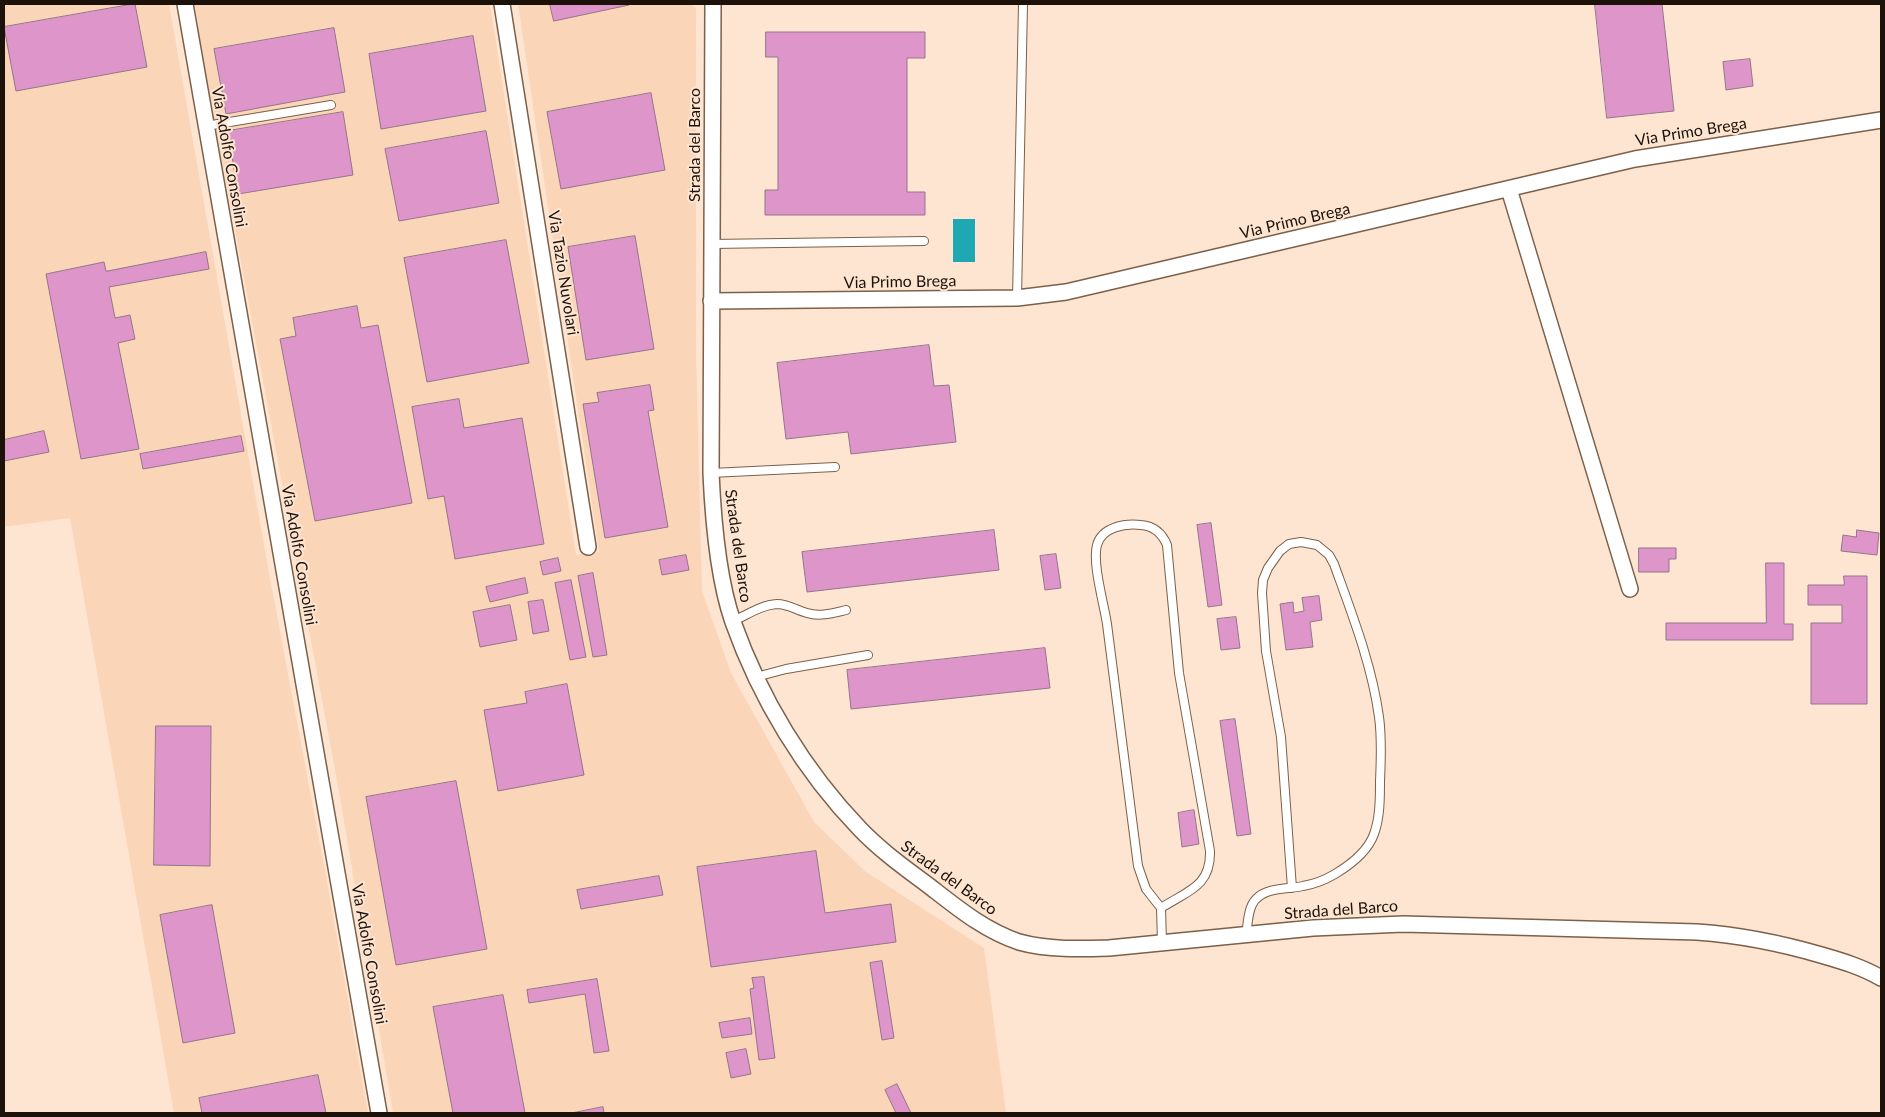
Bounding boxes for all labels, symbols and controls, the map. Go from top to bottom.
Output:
street label: Via Adolfo Consolini [207,85,251,229]
street label: Strada del Barco [685,88,705,202]
street label: Via Primo Brega [1634,114,1748,150]
street label: Via Primo Brega [1238,199,1352,243]
street label: Via Tazio Nuvolari [544,209,582,337]
street label: Via Primo Brega [844,271,956,293]
street label: Via Adolfo Consolini [277,483,321,627]
street label: Strada del Barco [721,488,755,604]
street label: Strada del Barco [897,837,1001,919]
street label: Via Adolfo Consolini [347,882,391,1026]
street label: Strada del Barco [1283,896,1399,924]

